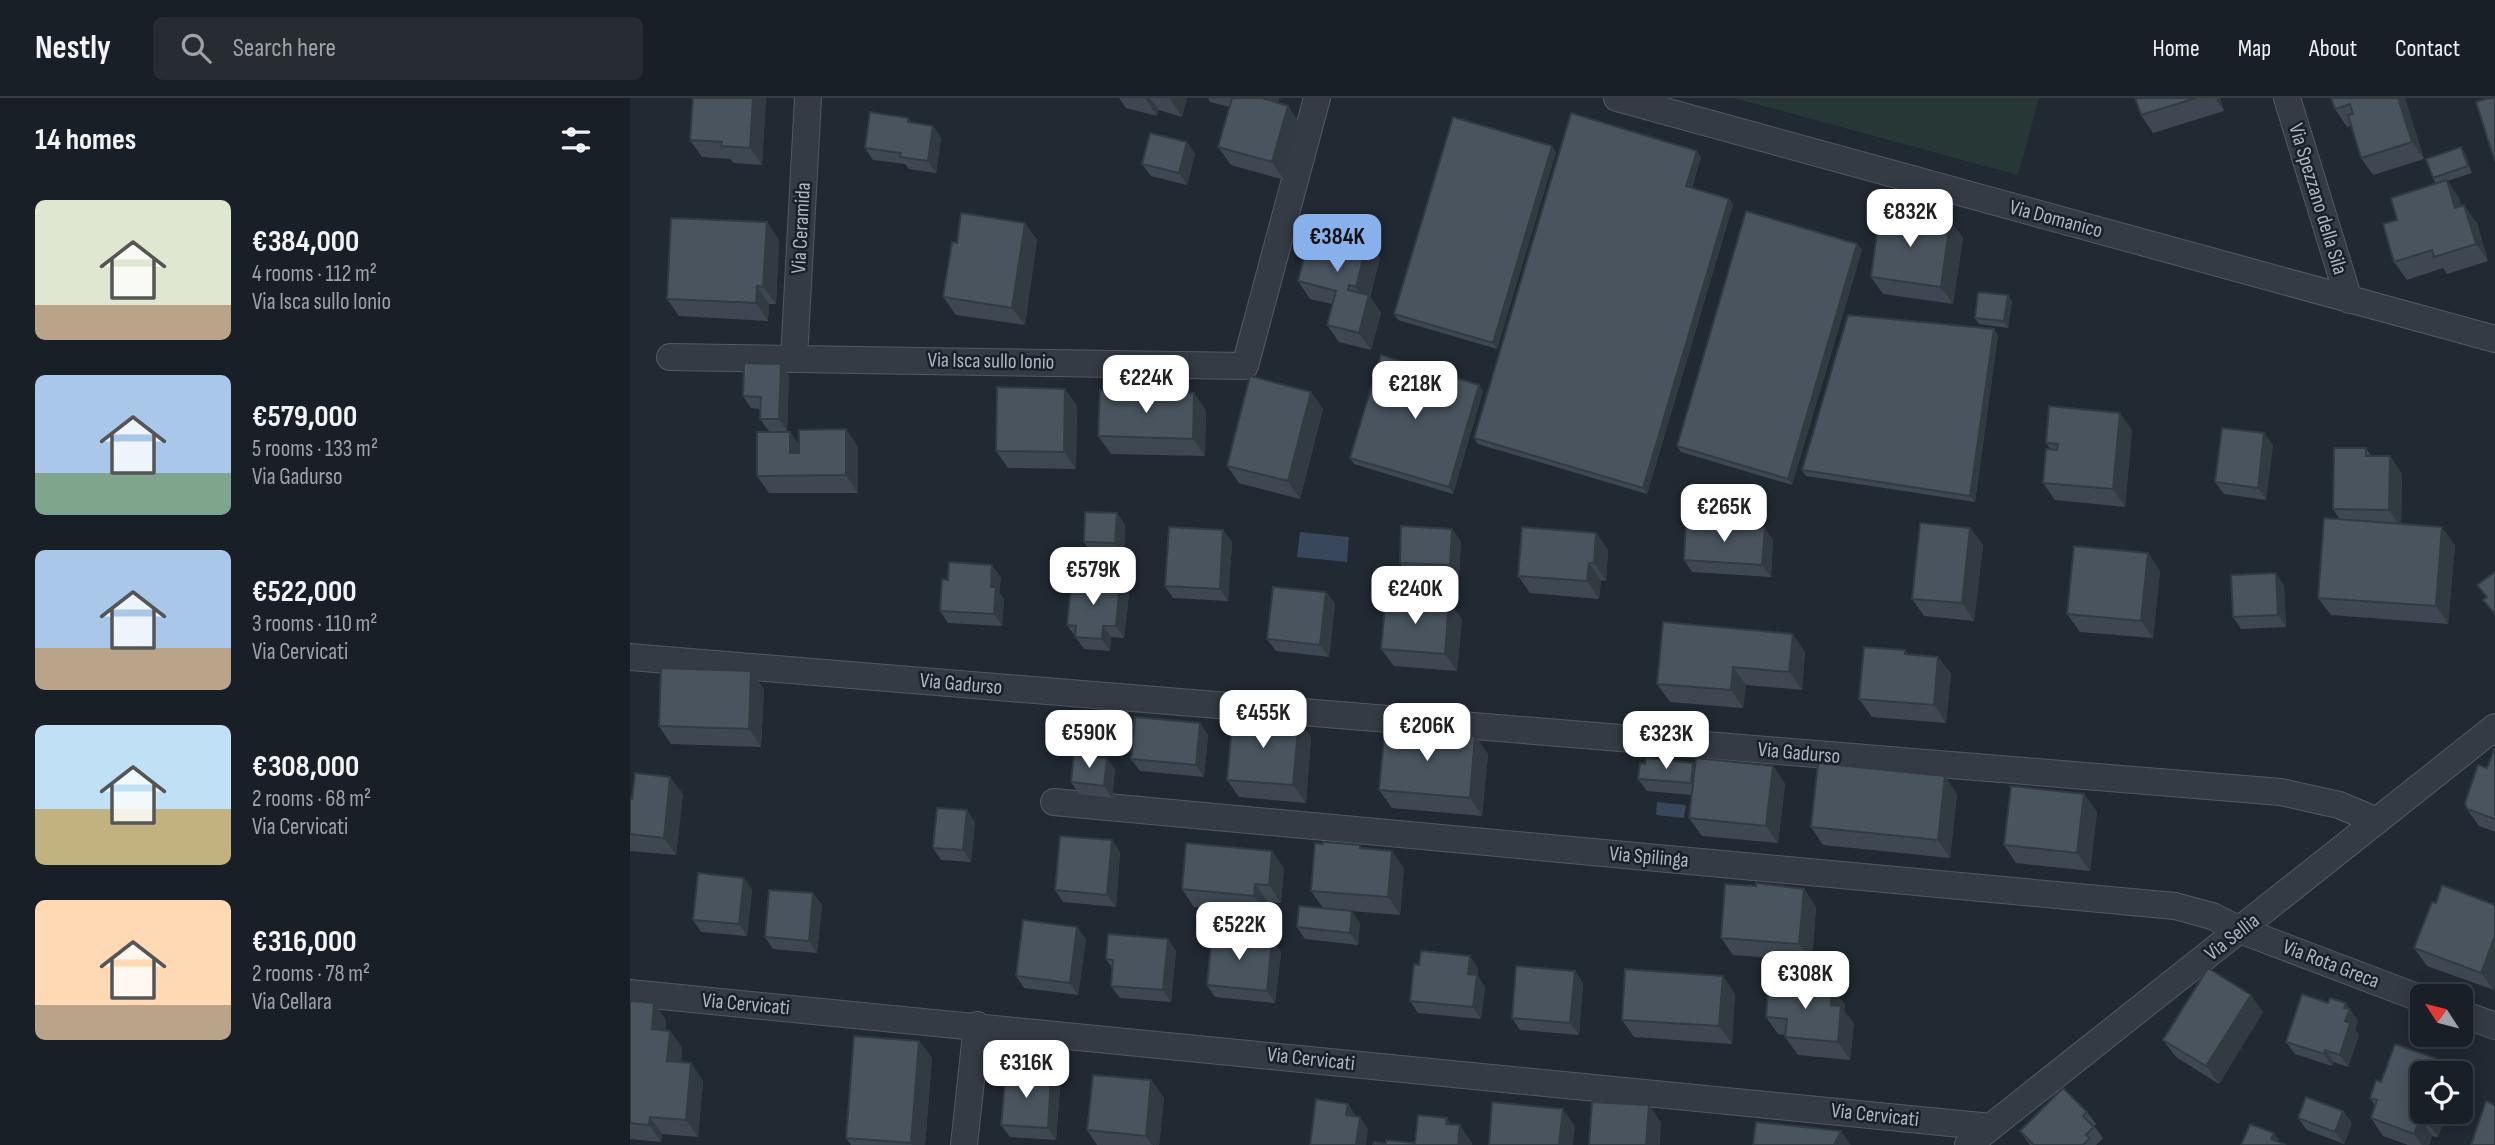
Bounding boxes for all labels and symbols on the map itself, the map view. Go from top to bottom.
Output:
street label: Via Spezzano della Sila [2283,121,2353,277]
street label: Via Ceramida [786,182,816,274]
pin: €832K [1861,190,1959,249]
street label: Via Domanico [2007,195,2105,243]
pin: €384K [1288,214,1386,274]
street label: Via Isca sullo Ionio [927,347,1055,375]
pin: €224K [1097,356,1195,415]
pin: €218K [1366,362,1464,421]
pin: €265K [1675,484,1773,544]
pin: €579K [1044,547,1142,607]
pin: €240K [1366,566,1464,626]
street label: Via Gadurso [919,668,1003,700]
pin: €455K [1214,690,1312,750]
pin: €206K [1378,704,1476,763]
pin: €590K [1040,710,1138,770]
pin: €323K [1617,712,1715,771]
street label: Via Gadurso [1757,737,1841,769]
street label: Via Spilinga [1608,841,1690,873]
pin: €522K [1190,902,1288,962]
street label: Via Sellia [2200,908,2264,966]
street label: Via Rota Greca [2279,934,2383,994]
pin: €308K [1756,951,1854,1011]
north arrow [2410,984,2473,1046]
street label: Via Cervicati [701,988,791,1020]
pin: €316K [977,1040,1075,1100]
street label: Via Cervicati [1266,1042,1356,1076]
street label: Via Cervicati [1830,1098,1920,1132]

